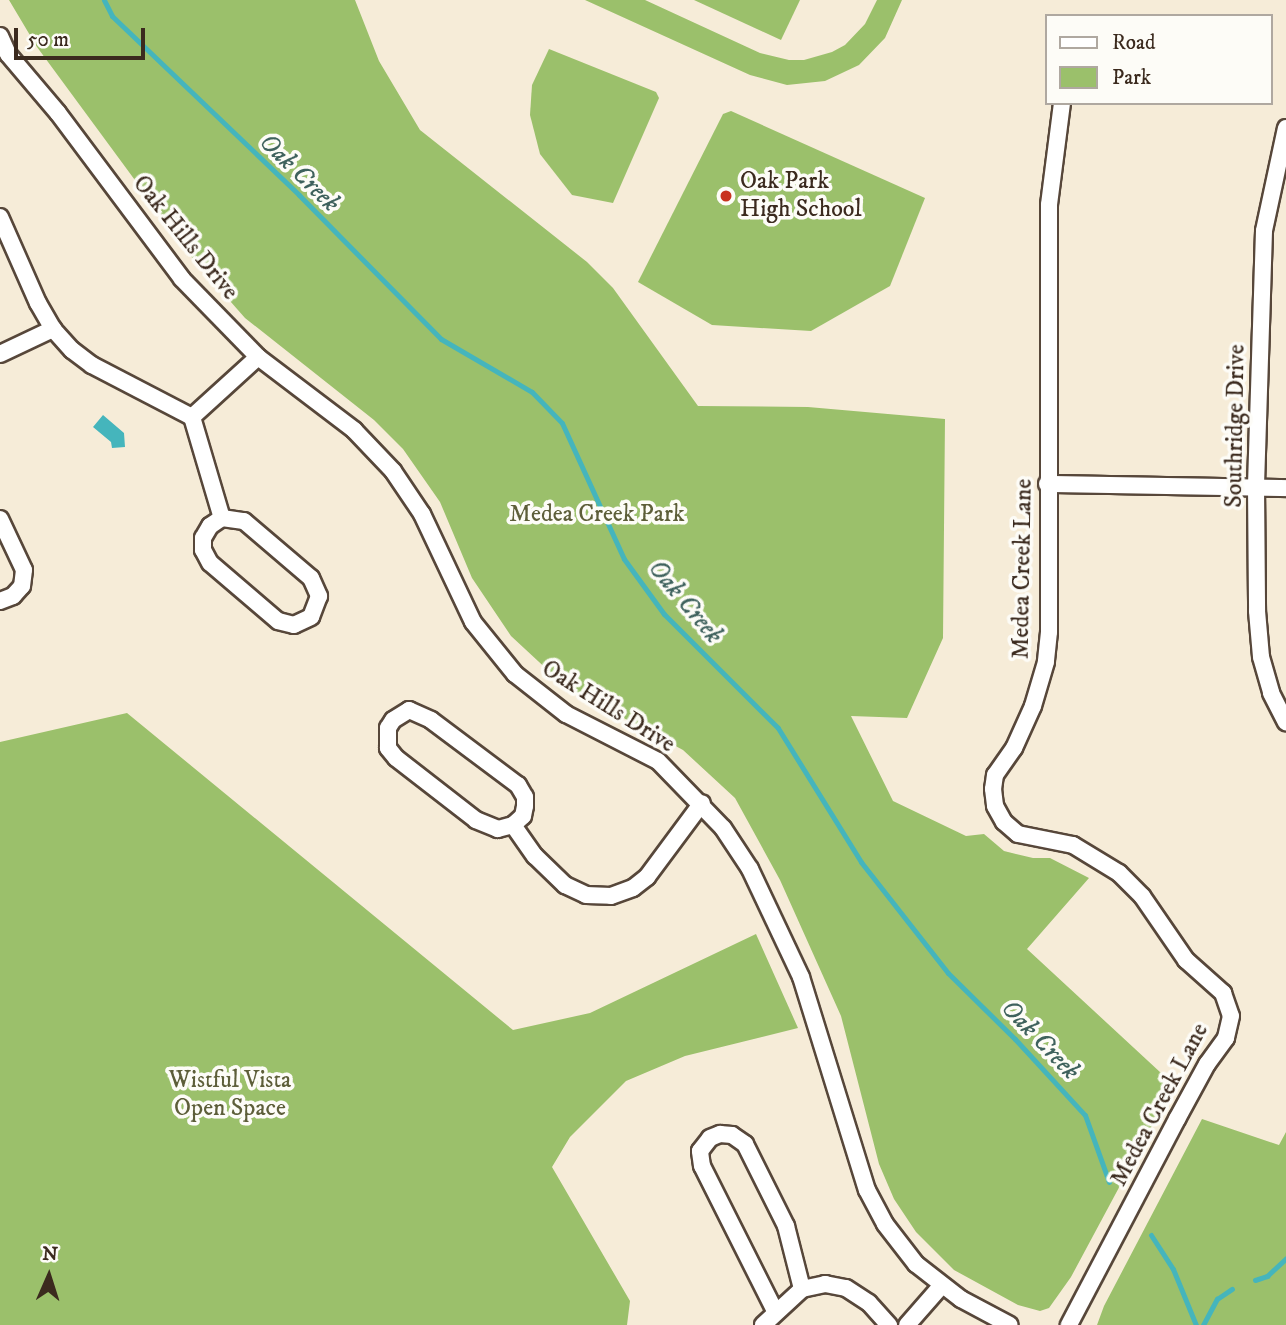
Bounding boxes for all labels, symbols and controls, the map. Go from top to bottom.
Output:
scale bar [18,14,149,58]
legend [1044,14,1272,105]
text: 50 m [27,27,69,53]
text: Road [1112,30,1156,56]
text: Park [1112,65,1151,91]
water label: Oak Creek [252,127,346,219]
place label: Oak Park High School [740,168,862,224]
street label: Oak Hills Drive [126,170,244,306]
marker: Oak Park High School [718,188,734,204]
street label: Southridge Drive [1220,344,1252,508]
street label: Medea Creek Lane [1007,479,1039,659]
park label: Medea Creek Park [509,501,685,529]
water label: Oak Creek [641,554,729,650]
street label: Oak Hills Drive [536,655,680,759]
water label: Oak Creek [994,993,1086,1087]
street label: Medea Creek Lane [1105,1019,1215,1191]
park label: Wistful Vista Open Space [169,1067,291,1123]
north arrow [14,1241,84,1311]
text: N [42,1243,59,1266]

